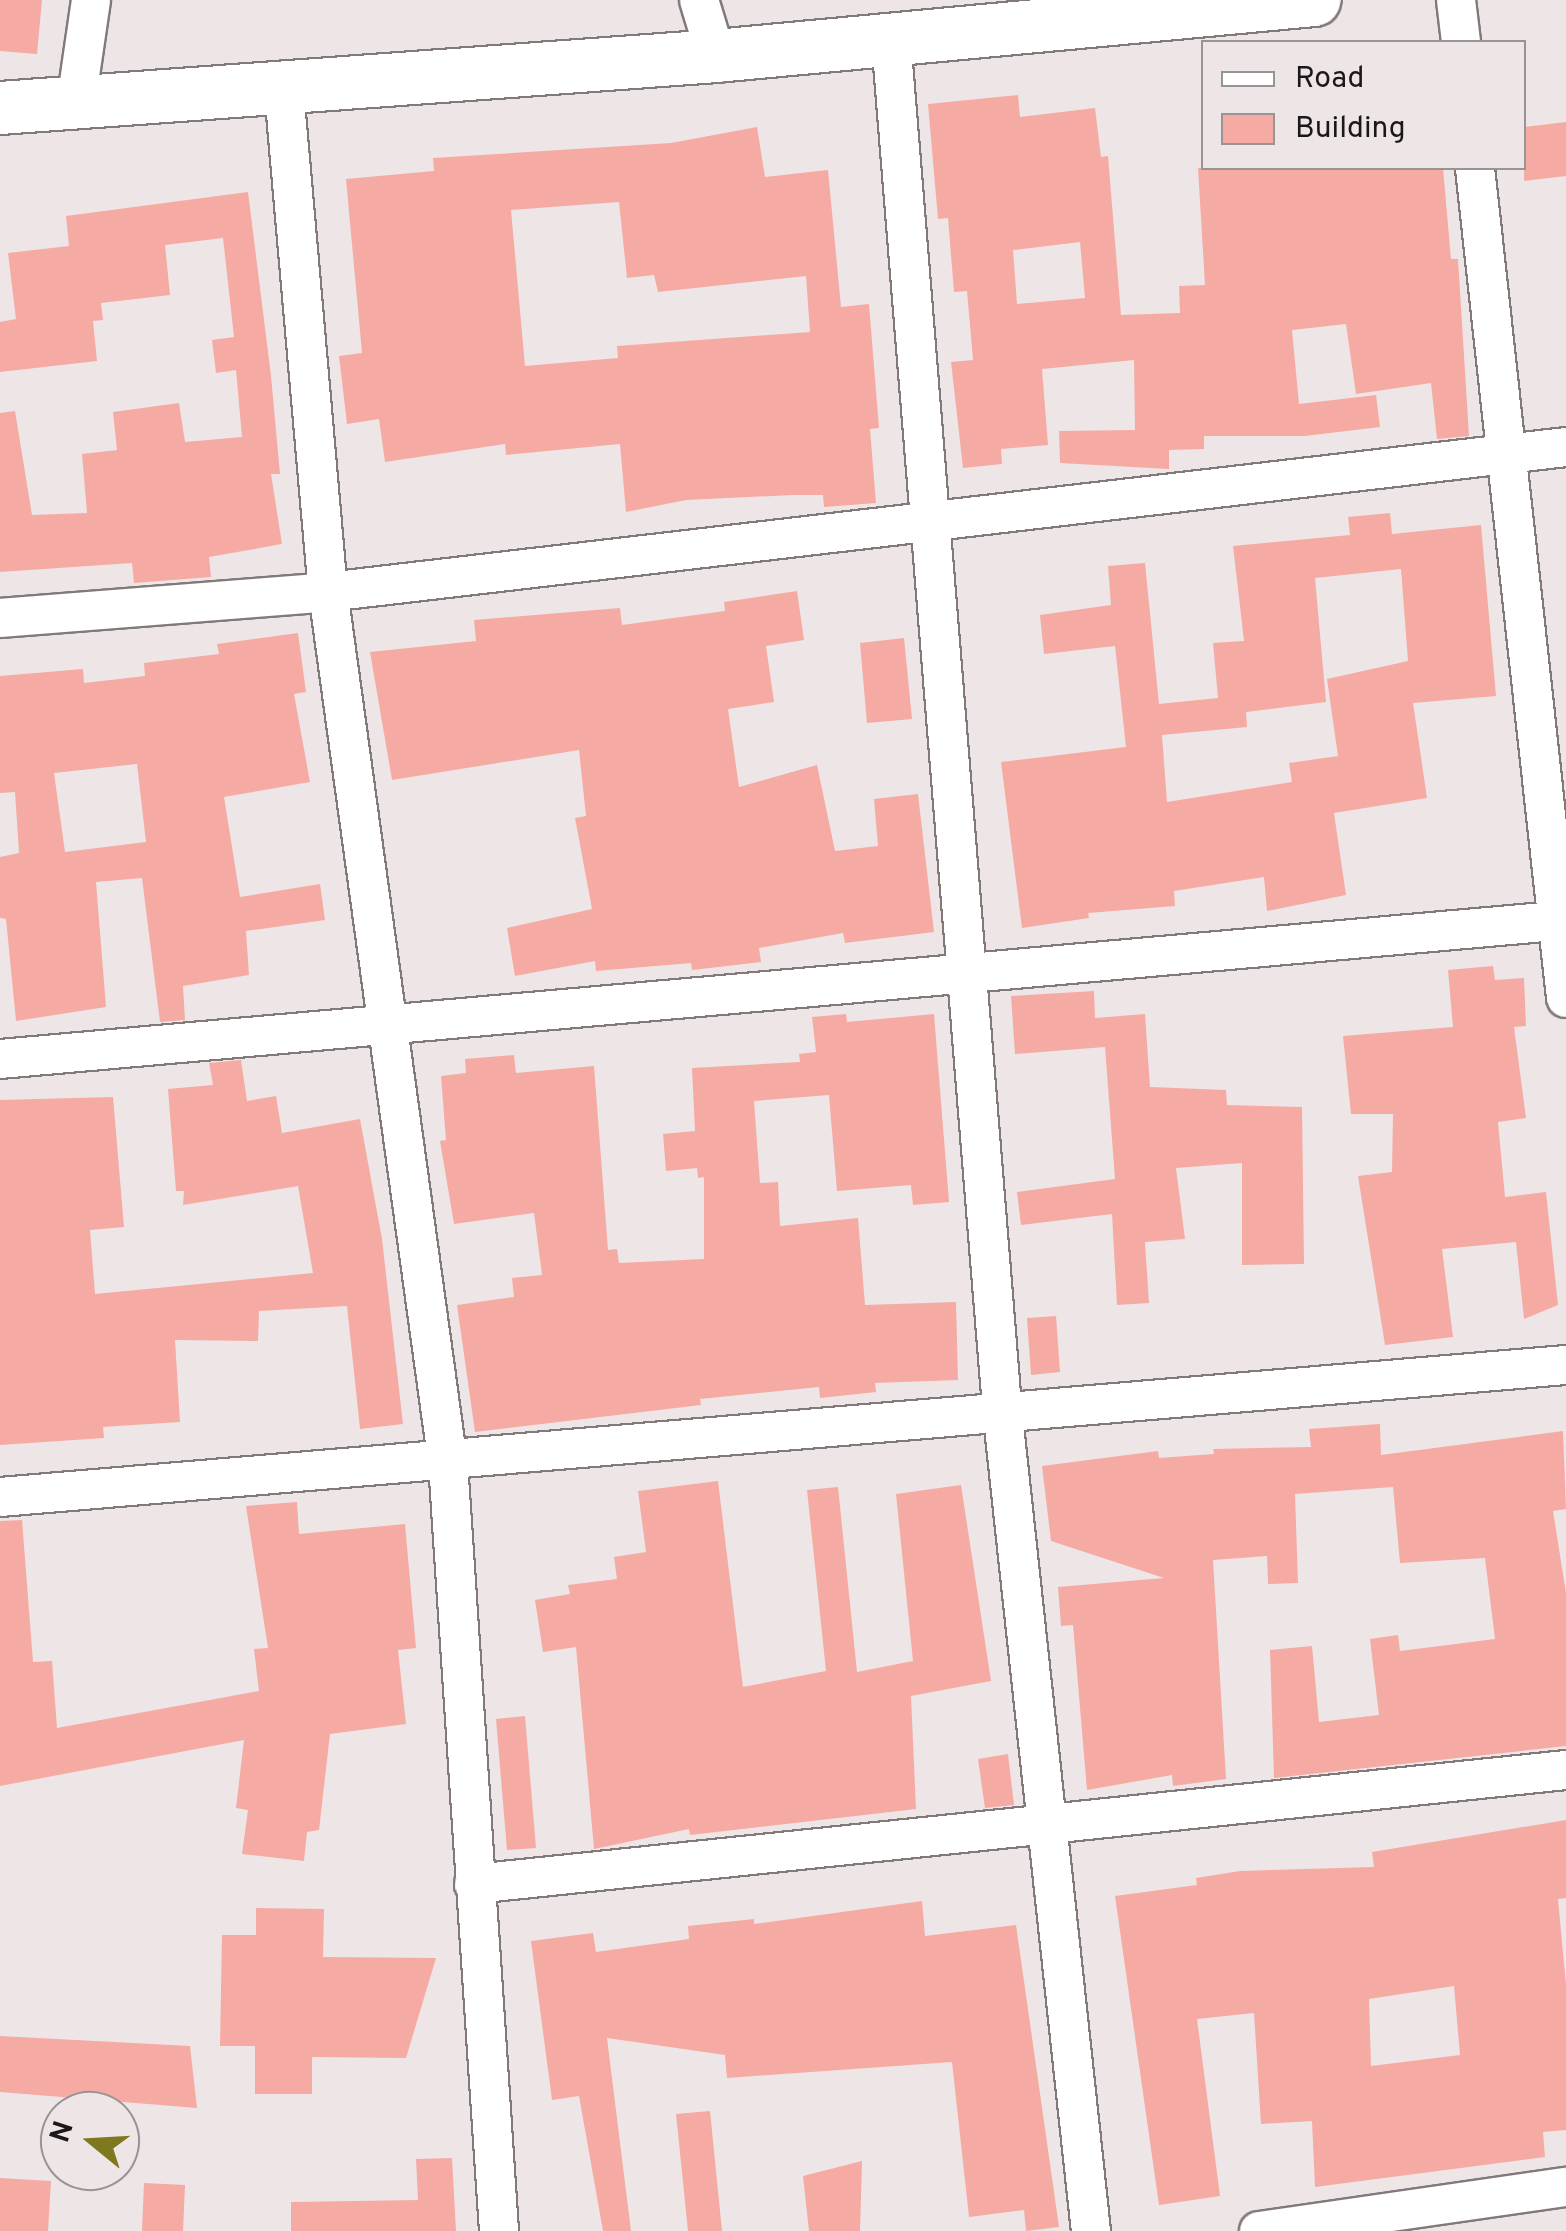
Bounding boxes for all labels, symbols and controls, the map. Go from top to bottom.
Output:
legend [1201,40,1526,170]
text: Road [1295,61,1364,98]
text: Building [1295,111,1406,148]
north arrow [40,2091,140,2191]
text: N [43,2117,84,2147]

